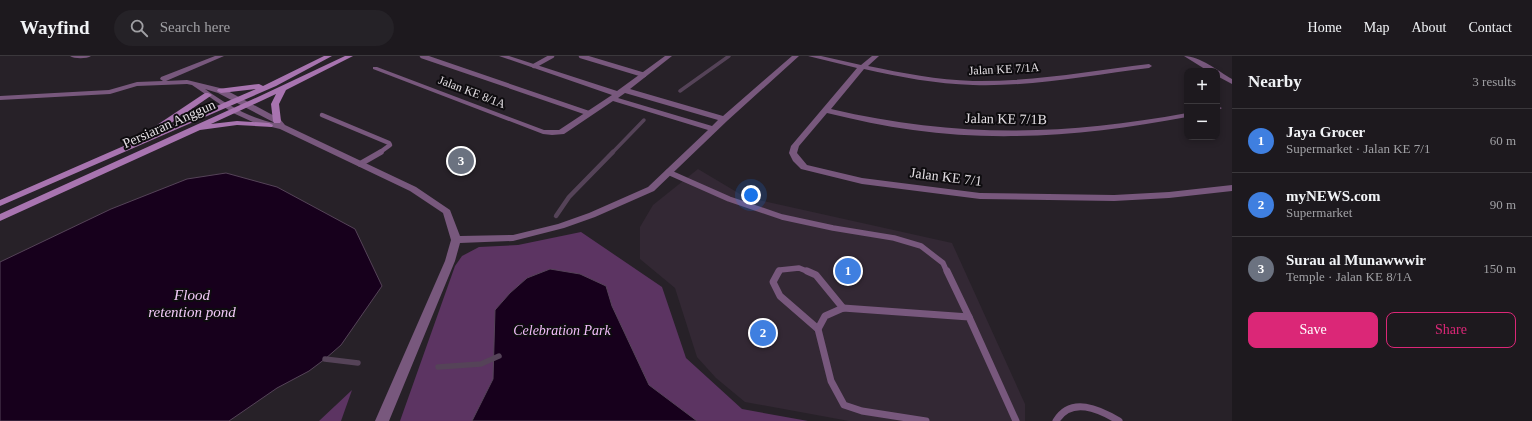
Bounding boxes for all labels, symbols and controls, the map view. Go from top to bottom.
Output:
search box [114,10,394,46]
text: Wayfind [20,17,90,38]
icon: search [128,17,150,39]
text: Search here [160,19,230,35]
text: Home [1308,20,1342,35]
text: Map [1364,20,1389,35]
text: About [1411,20,1446,35]
text: Contact [1468,20,1512,35]
street label: Jalan KE 7/1A [968,60,1040,78]
map controls [1184,68,1220,140]
button: + [1184,68,1220,104]
text: Nearby [1248,72,1302,91]
street label: Jalan KE 8/1A [437,73,508,111]
text: 3 results [1472,74,1516,89]
street label: Persiaran Anggun [120,97,218,151]
button: − [1184,104,1220,140]
street label: Jalan KE 7/1B [965,111,1047,127]
text: Jaya Grocer [1286,124,1365,140]
text: 1 [1258,133,1264,148]
text: 60 m [1490,133,1516,148]
text: Supermarket · Jalan KE 7/1 [1286,141,1430,156]
pin: 3 [448,146,474,176]
street label: Jalan KE 7/1 [909,165,983,189]
your location [741,185,761,205]
text: myNEWS.com [1286,188,1381,204]
text: 2 [1258,197,1264,212]
text: 90 m [1490,197,1516,212]
text: Supermarket [1286,205,1352,220]
text: Surau al Munawwwir [1286,252,1426,268]
pin: 1 [835,256,861,286]
text: 3 [1258,261,1264,276]
text: 150 m [1483,261,1516,276]
text: Temple · Jalan KE 8/1A [1286,269,1412,284]
water label: Flood retention pond [148,287,236,320]
button: Save [1248,312,1378,348]
button: Share [1386,312,1516,348]
pin: 2 [750,318,776,348]
park label: Celebration Park [513,323,612,338]

